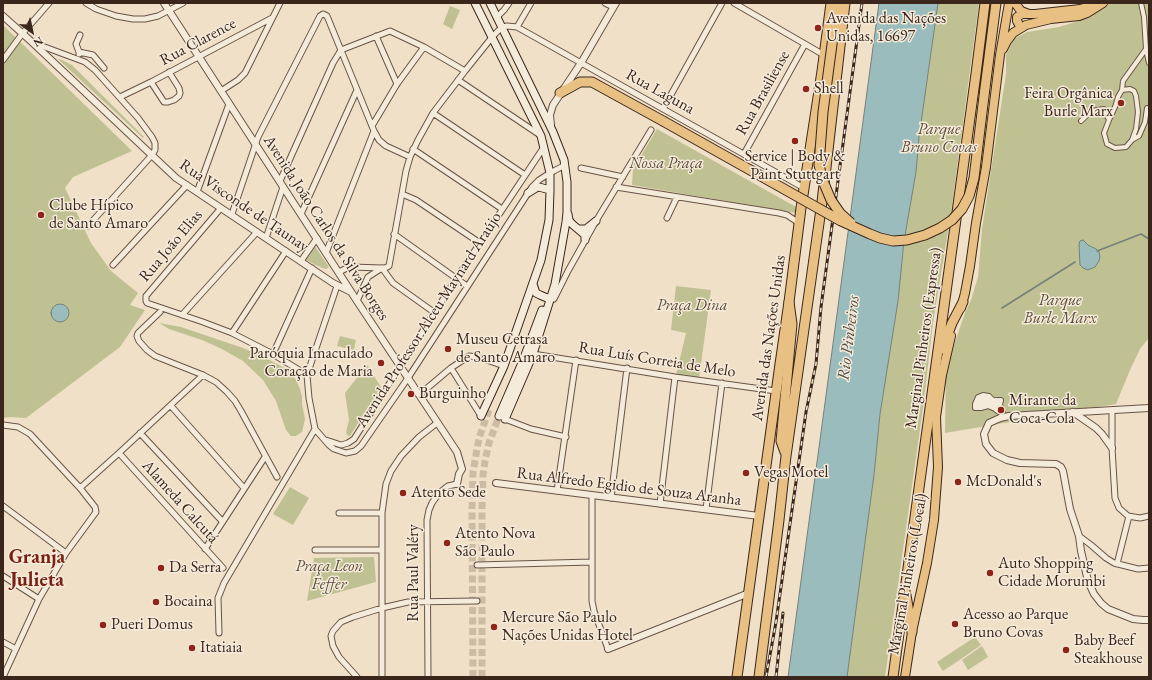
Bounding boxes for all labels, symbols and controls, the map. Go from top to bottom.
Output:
place label: Avenida das Nações Unidas, 16697 [826,9,946,47]
north arrow [12,12,52,52]
street label: Rua Clarence [157,14,239,70]
marker: Avenida das Nações Unidas, 16697 [813,23,823,33]
text: N [31,34,46,50]
street label: Rua Brasiliense [732,47,794,139]
street label: Rua Laguna [622,65,698,119]
place label: Shell [814,79,844,99]
marker: Shell [801,84,811,94]
place label: Feira Orgânica Burle Marx [1024,84,1113,122]
marker: Feira Orgânica Burle Marx [1116,98,1126,108]
park label: Parque Bruno Covas [901,120,977,158]
street label: Avenida João Carlos da Silva Borges [259,132,393,324]
marker: Service | Body & Paint Stuttgart [790,136,800,146]
place label: Service | Body & Paint Stuttgart [745,147,845,185]
park label: Nossa Praça [629,154,703,174]
street label: Rua Visconde de Taunay [176,156,312,256]
place label: Clube Hípico de Santo Amaro [49,196,148,234]
street label: Rua João Elias [135,206,207,286]
street label: Avenida Professor Alceu Maynard Araújo [352,209,506,431]
marker: Clube Hípico de Santo Amaro [36,210,46,220]
street label: Marginal Pinheiros (Expressa) [902,246,946,430]
street label: Avenida das Nações Unidas [748,254,790,422]
park label: Parque Burle Marx [1024,291,1096,329]
water label: Rio Pinheiros [834,294,864,382]
park label: Praça Dina [656,296,728,316]
place label: Museu Cetrasa de Santo Amaro [456,330,555,368]
street label: Rua Luís Correia de Melo [577,338,737,382]
place label: Paróquia Imaculado Coração de Maria [250,344,373,382]
marker: Museu Cetrasa de Santo Amaro [443,344,453,354]
marker: Paróquia Imaculado Coração de Maria [376,358,386,368]
place label: Burguinho [419,384,486,404]
marker: Burguinho [406,389,416,399]
place label: Mirante da Coca-Cola [1009,391,1076,429]
marker: Mirante da Coca-Cola [996,405,1006,415]
street label: Alameda Calcutá [138,456,222,548]
place label: Vegas Motel [754,463,828,483]
street label: Rua Alfredo Egidio de Souza Aranha [516,464,742,510]
marker: Vegas Motel [741,468,751,478]
place label: McDonald's [966,472,1042,492]
marker: McDonald's [953,477,963,487]
place label: Atento Sede [411,483,486,503]
marker: Atento Sede [398,488,408,498]
street label: Marginal Pinheiros (Local) [884,492,932,656]
street label: Rua Paul Valéry [404,524,424,622]
place label: Atento Nova São Paulo [455,524,535,562]
marker: Atento Nova São Paulo [442,538,452,548]
district label: Granja Julieta [9,546,65,593]
place label: Auto Shopping Cidade Morumbi [998,554,1106,592]
park label: Praça Leon Feffer [295,557,363,595]
place label: Da Serra [169,558,221,578]
marker: Da Serra [156,563,166,573]
marker: Auto Shopping Cidade Morumbi [985,568,995,578]
place label: Bocaina [164,592,213,612]
marker: Bocaina [151,597,161,607]
place label: Acesso ao Parque Bruno Covas [963,605,1068,643]
place label: Mercure São Paulo Nações Unidas Hotel [502,608,633,646]
place label: Pueri Domus [111,615,193,635]
marker: Acesso ao Parque Bruno Covas [950,619,960,629]
marker: Pueri Domus [98,620,108,630]
marker: Mercure São Paulo Nações Unidas Hotel [489,622,499,632]
place label: Baby Beef Steakhouse [1074,631,1143,669]
place label: Itatiaia [200,638,242,658]
marker: Itatiaia [187,643,197,653]
marker: Baby Beef Steakhouse [1061,645,1071,655]

